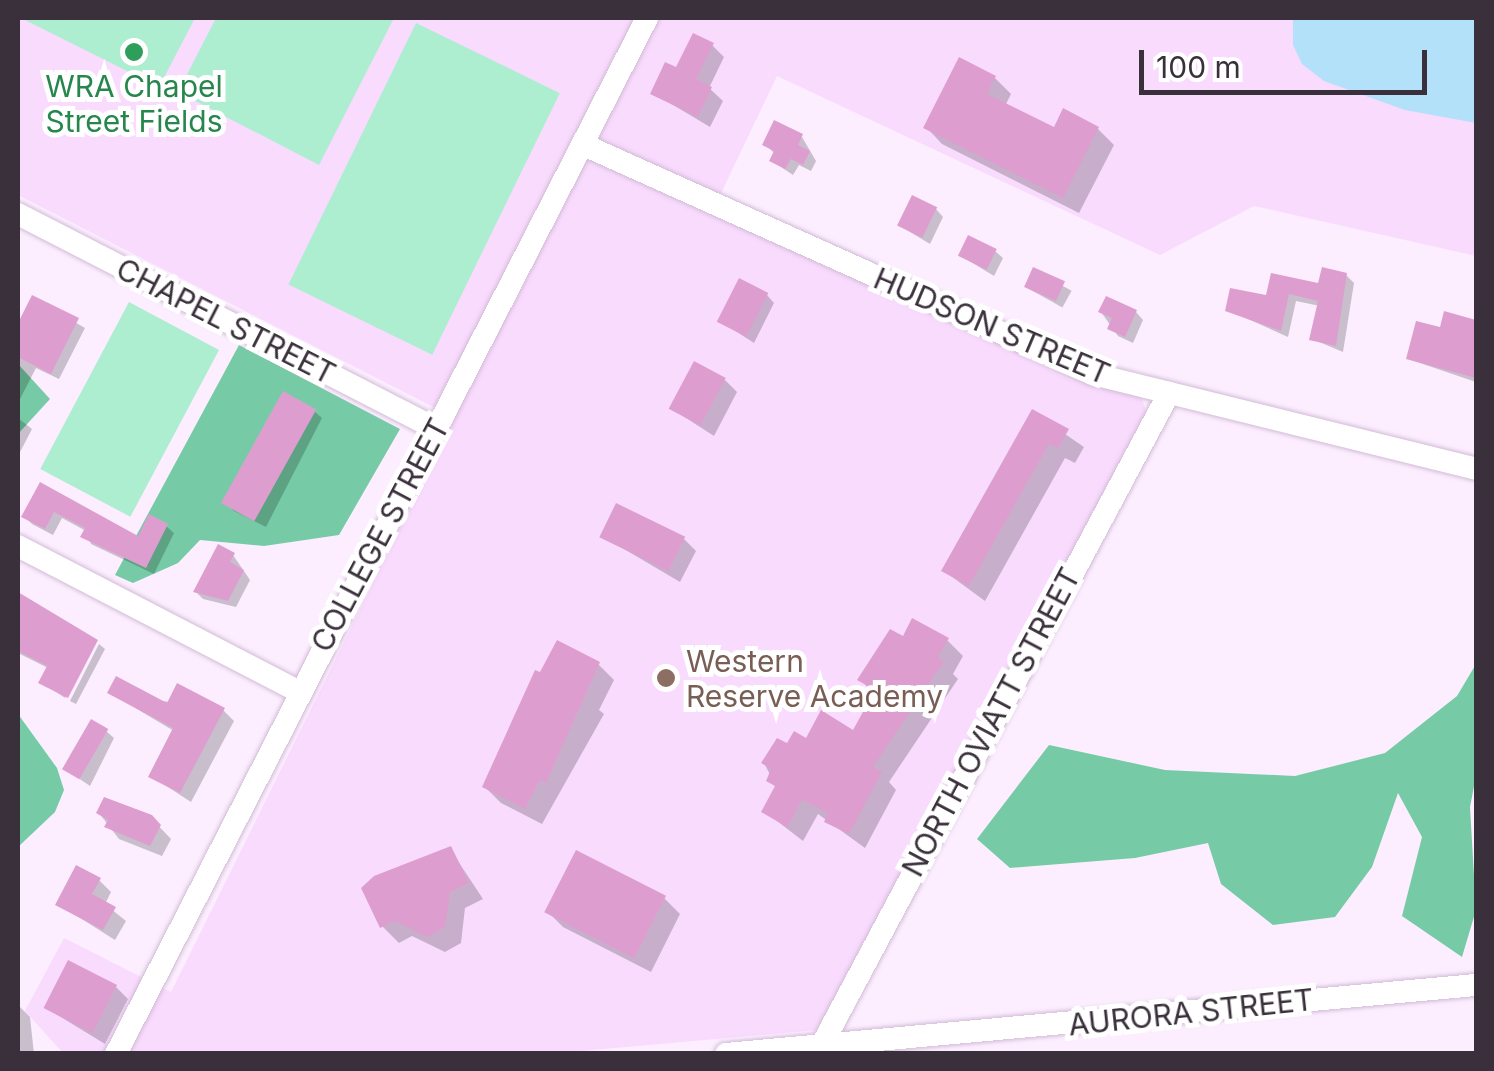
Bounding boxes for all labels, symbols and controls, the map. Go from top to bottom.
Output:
scale bar [1144,30,1432,92]
marker: WRA Chapel Street Fields [123,41,145,63]
text: 100 m [1156,49,1241,85]
place label: WRA Chapel Street Fields [45,68,223,138]
street label: CHAPEL STREET [111,250,341,392]
street label: HUDSON STREET [869,260,1115,392]
street label: COLLEGE STREET [303,412,457,658]
street label: NORTH OVIATT STREET [894,562,1088,882]
place label: Western Reserve Academy [686,643,943,714]
marker: Western Reserve Academy [655,667,677,689]
street label: AURORA STREET [1067,981,1315,1043]

